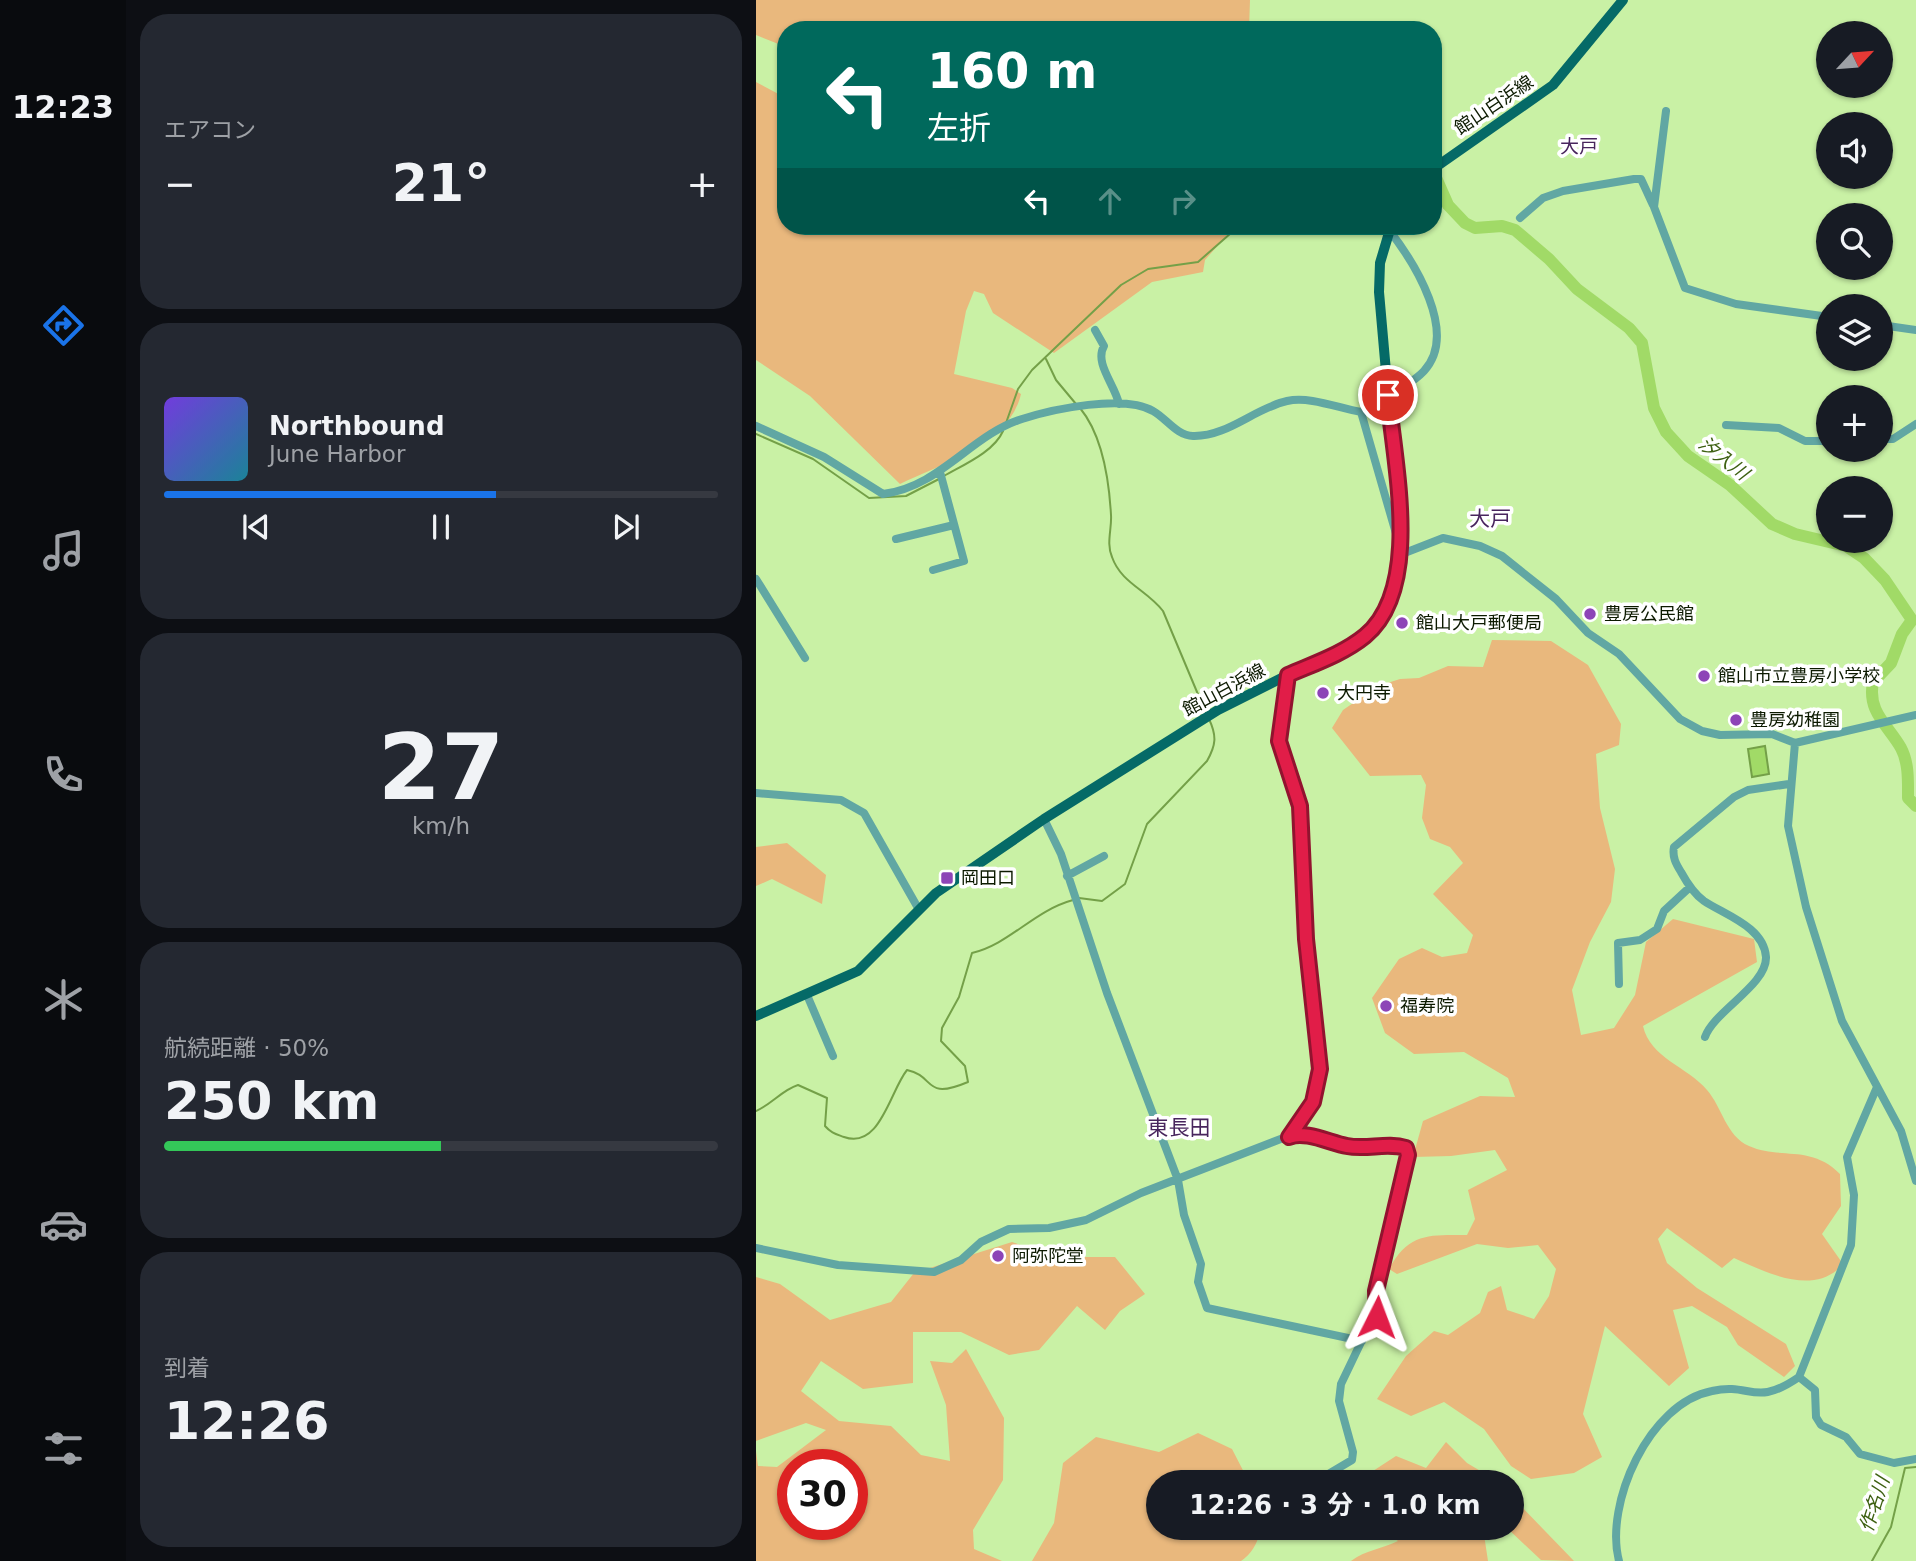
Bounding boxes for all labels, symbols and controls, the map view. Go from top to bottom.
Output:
north arrow [1816,21,1894,98]
map controls [1816,21,1893,553]
text: 160 m [927,43,1097,100]
icon: left [812,49,903,140]
street label: 館山白浜線 [1451,71,1537,138]
text: 12:23 [12,88,114,126]
text: 左折 [927,109,991,147]
button: sound [1816,112,1893,189]
text: エアコン [164,117,256,143]
district label: 大戸 [1560,135,1598,157]
text: 21° [392,153,490,213]
text: − [164,162,196,206]
text: + [686,162,718,206]
icon: left [1018,182,1056,220]
icon: ahead [1091,182,1129,220]
icon: right [1164,182,1202,220]
button: search [1816,203,1893,280]
button: layers [1816,294,1893,371]
icon: directions [39,301,88,350]
pin [1358,365,1418,425]
icon: arrive [1369,376,1407,414]
button: + [1816,385,1893,462]
text: Northbound [269,411,445,441]
water label: 汐入川 [1695,432,1755,485]
text: June Harbor [269,441,405,467]
button: − [1816,476,1893,553]
district label: 大戸 [1469,507,1511,531]
icon: previous [237,508,275,546]
icon: pause [422,508,460,546]
icon: next [607,508,645,546]
icon: music [39,526,88,575]
place label: 豊房公民館 [1604,603,1694,624]
marker: 豊房公民館 [1582,606,1598,622]
place label: 館山大戸郵便局 [1416,612,1542,633]
marker: 館山大戸郵便局 [1394,615,1410,631]
street label: 館山白浜線 [1179,659,1268,720]
place label: 館山市立豊房小学校 [1718,665,1880,686]
marker: 館山市立豊房小学校 [1696,668,1712,684]
place label: 大円寺 [1337,682,1391,703]
marker: 大円寺 [1315,685,1331,701]
place label: 豊房幼稚園 [1750,709,1840,730]
marker: 豊房幼稚園 [1728,712,1744,728]
text: 27 [378,715,504,820]
icon: phone [39,750,88,799]
text: km/h [412,813,470,839]
place label: 岡田口 [961,867,1015,888]
marker: 岡田口 [939,870,955,886]
icon: climate [39,975,88,1024]
place label: 福寿院 [1400,995,1454,1016]
marker: 福寿院 [1378,998,1394,1014]
text: 航続距離 · 50% [164,1035,329,1061]
text: 250 km [164,1071,379,1131]
district label: 東長田 [1148,1116,1211,1140]
icon: car [39,1200,88,1249]
place label: 阿弥陀堂 [1012,1245,1084,1266]
marker: 阿弥陀堂 [990,1248,1006,1264]
position arrow [1340,1280,1414,1354]
text: 到着 [164,1355,210,1381]
text: 12:26 [164,1391,330,1451]
icon: filters [39,1424,88,1473]
speed limit sign: 30 [777,1449,868,1540]
water label: 作名川 [1855,1472,1894,1535]
text: 12:26 · 3 分 · 1.0 km [1189,1490,1481,1520]

